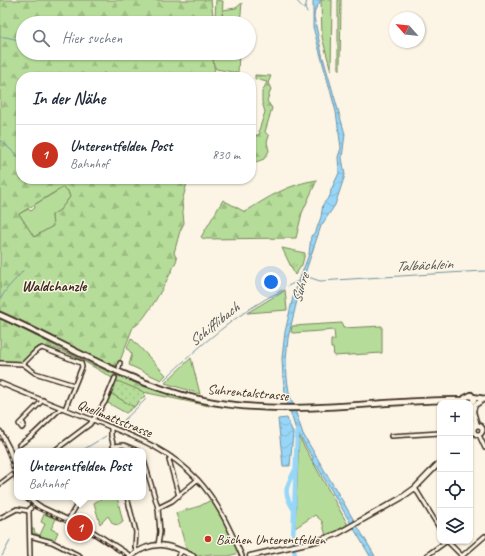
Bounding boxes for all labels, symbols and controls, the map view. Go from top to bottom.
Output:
north arrow [389,12,425,48]
search box [16,16,256,60]
icon: search [30,27,52,49]
text: Hier suchen [62,29,122,48]
text: In der Nähe [32,88,105,109]
text: Unterentfelden Post [70,137,172,156]
text: 1 [42,147,48,163]
text: 830 m [212,147,240,163]
text: Bahnhof [70,156,109,172]
water label: Talbächlein [395,254,454,276]
water label: Suhre [287,269,315,305]
your location [261,272,281,292]
district label: Waldchanzle [22,277,87,296]
water label: Schifflibach [185,298,244,351]
street label: Suhrentalstrasse [207,380,291,405]
street label: Quellmattstrasse [75,396,156,442]
map controls [437,400,473,544]
button: + [437,400,473,436]
button: − [437,436,473,472]
popup [14,448,146,500]
text: Unterentfelden Post [29,457,131,476]
button: locate [437,472,473,508]
text: Bahnhof [29,476,67,492]
button: layers [437,508,473,544]
pin: 1 [67,513,93,543]
place label: Bächen Unterentfelden [216,531,326,548]
marker: Bächen Unterentfelden [203,534,213,544]

